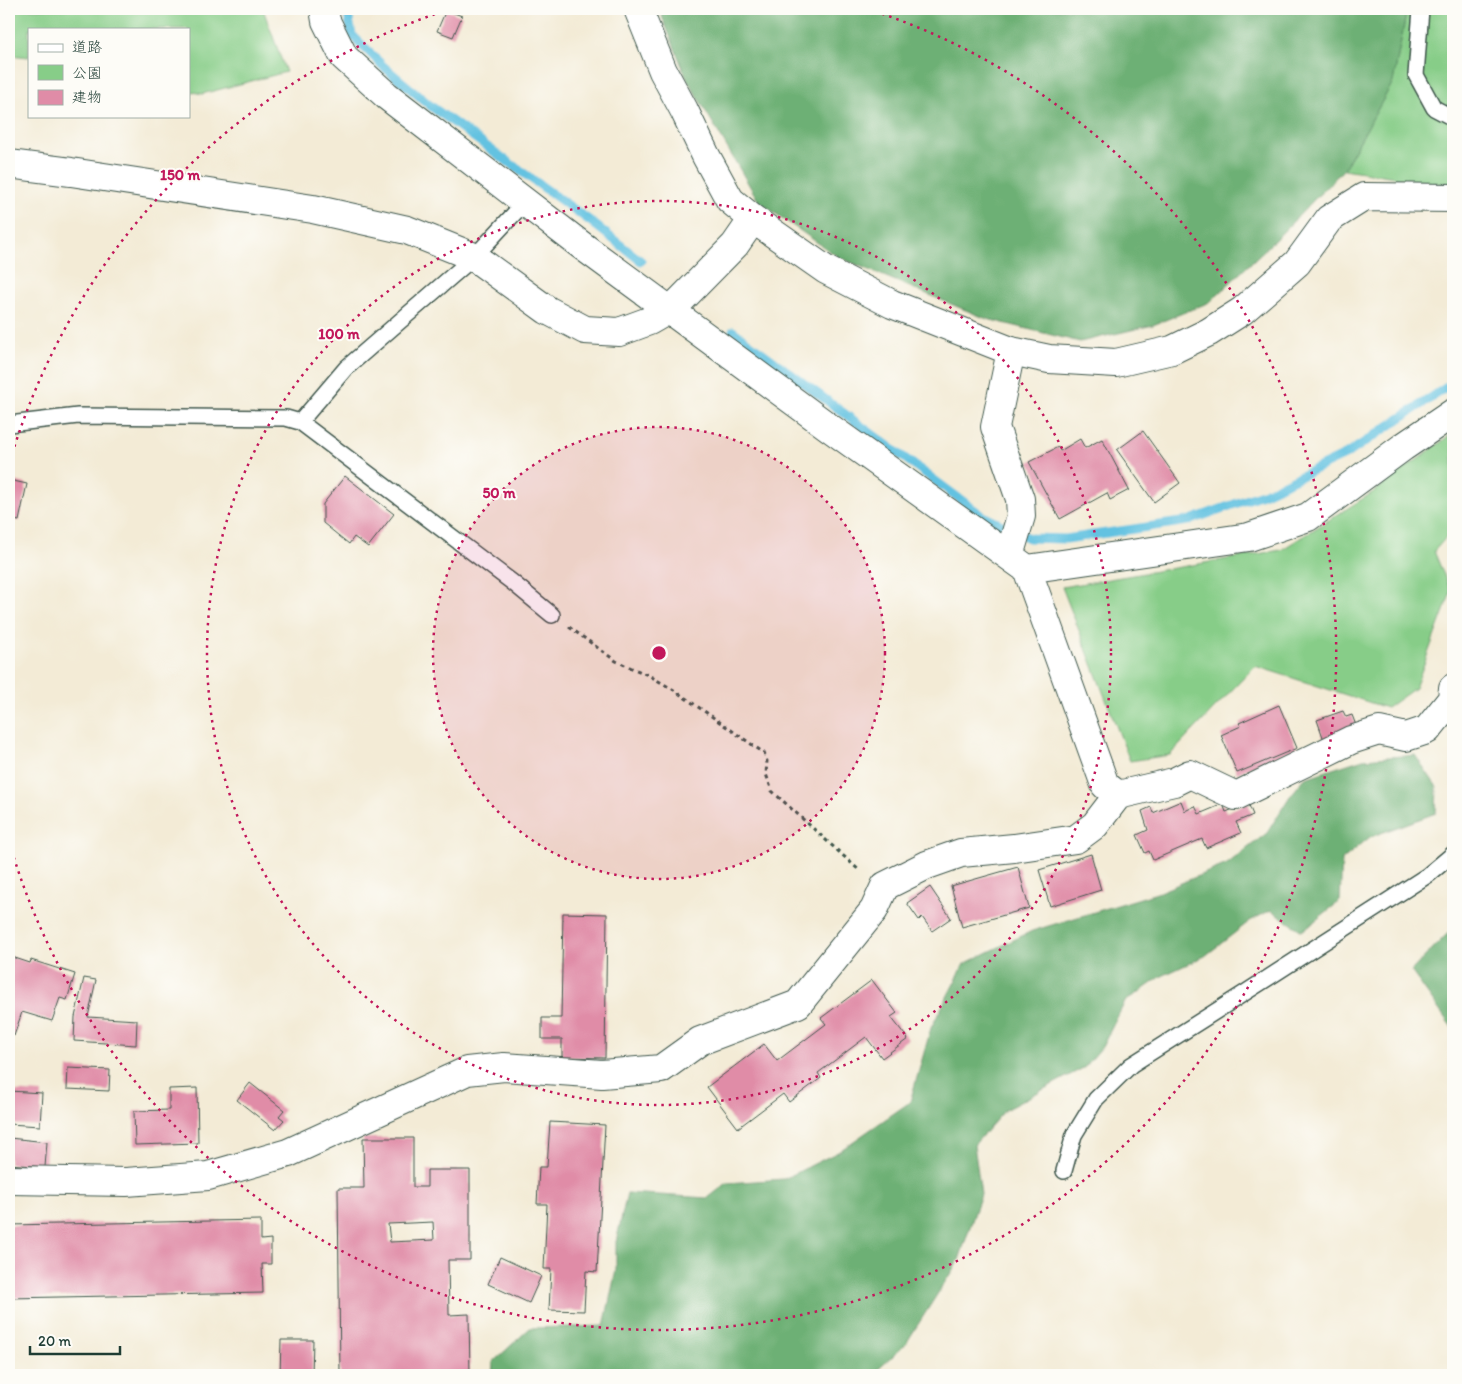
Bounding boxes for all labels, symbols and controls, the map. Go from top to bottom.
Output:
legend [28,28,190,118]
text: 道路 [72,38,102,56]
text: 公園 [72,64,102,82]
text: 建物 [72,88,102,106]
text: 150 m [160,166,200,184]
text: 100 m [318,325,360,343]
text: 50 m [482,484,516,502]
centre of rings [650,644,668,662]
scale bar [30,1324,120,1356]
text: 20 m [38,1332,72,1350]

